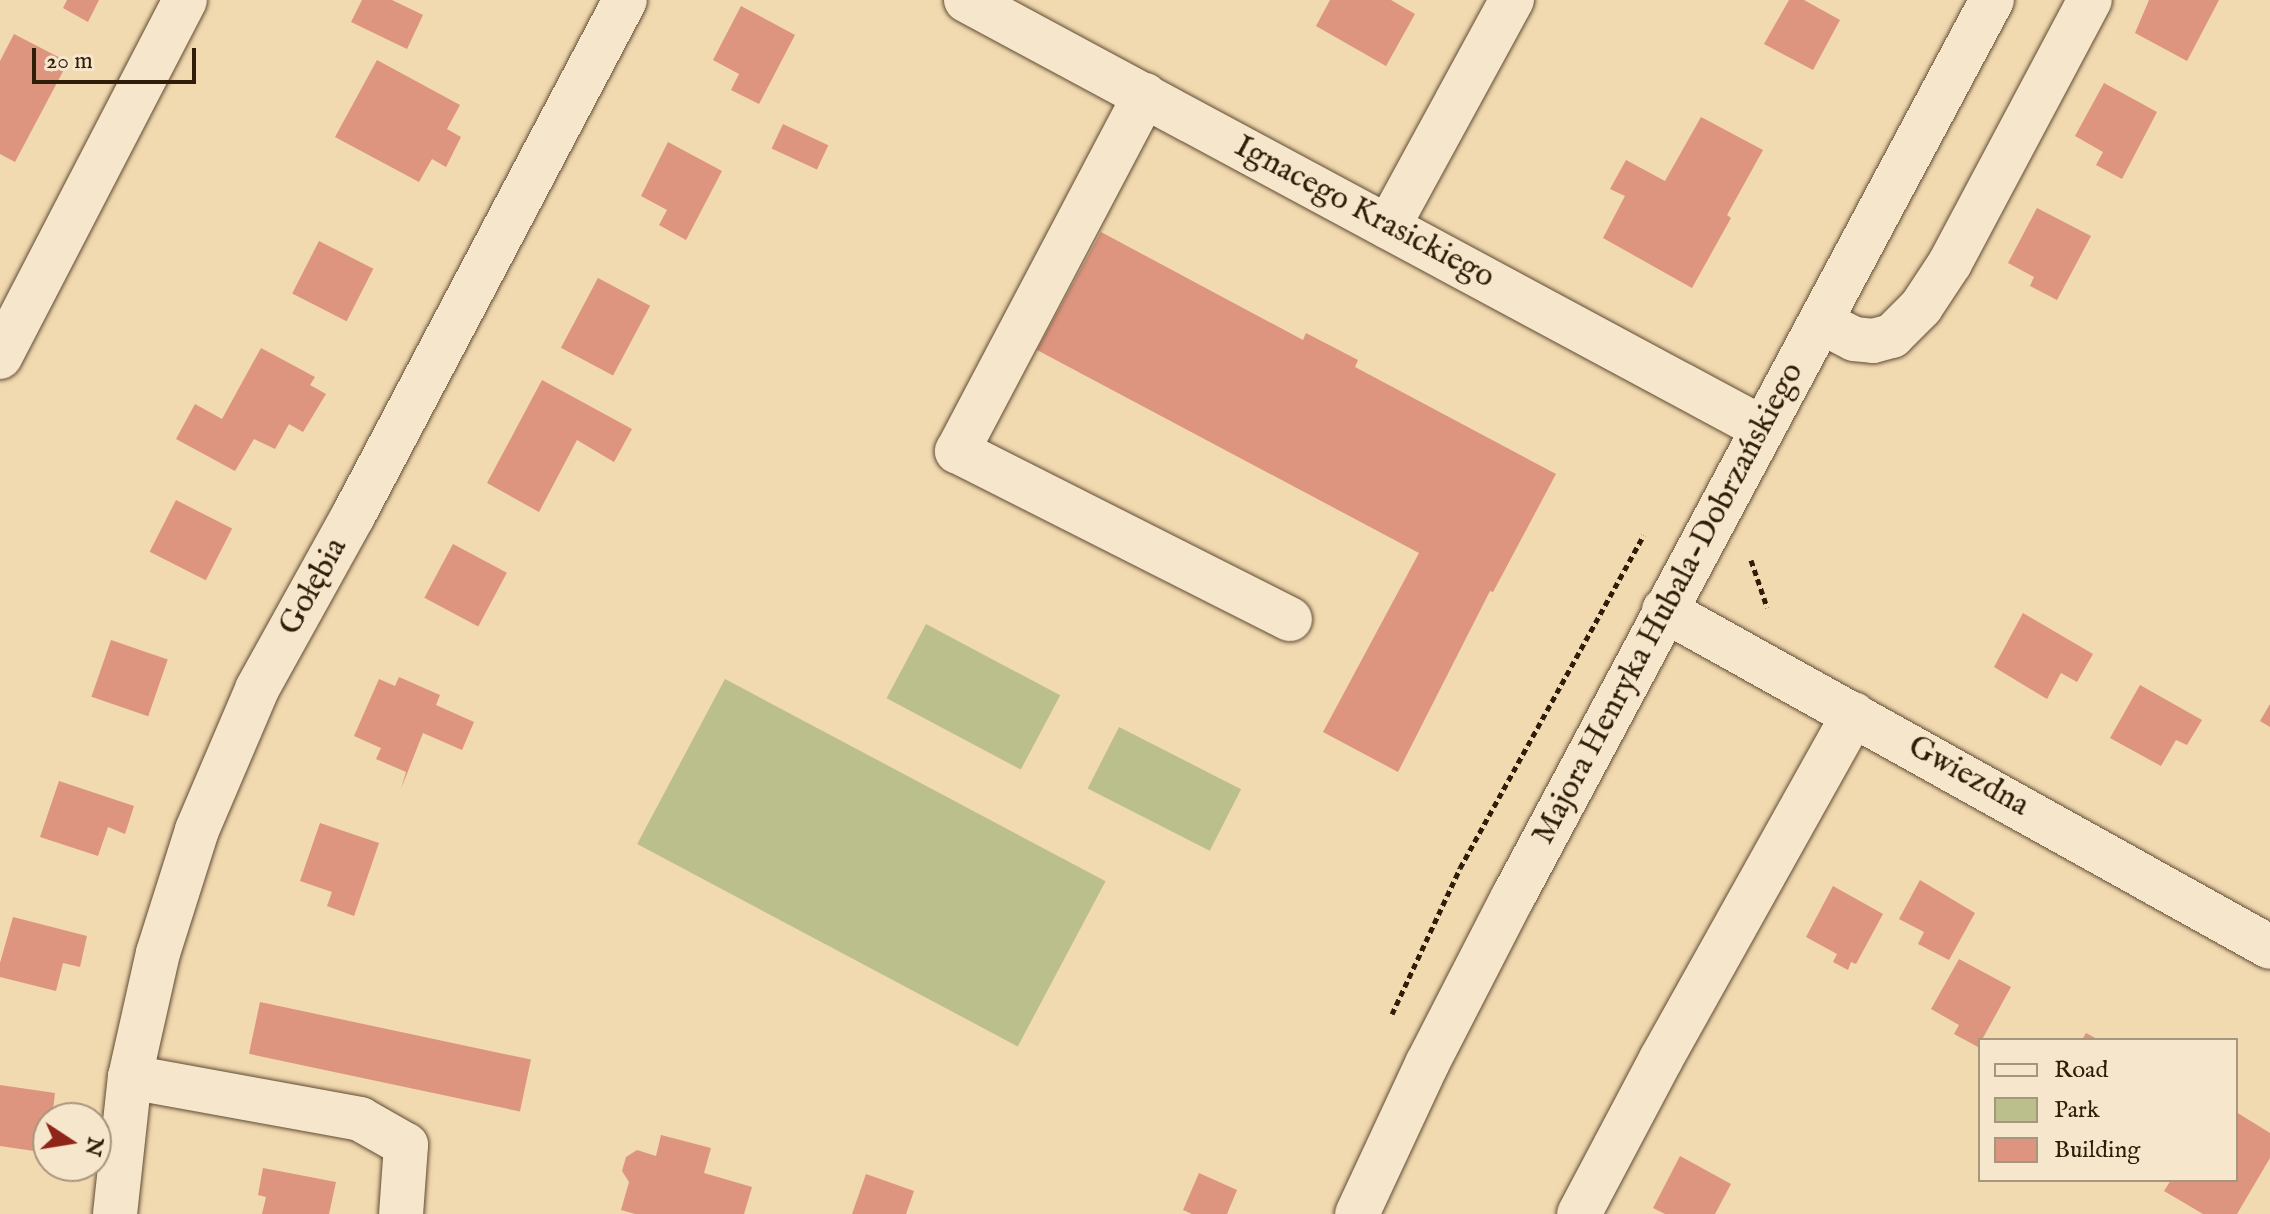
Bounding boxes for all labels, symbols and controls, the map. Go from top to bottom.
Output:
scale bar [36,32,200,82]
text: 20 m [46,46,93,77]
street label: Ignacego Krasickiego [1227,128,1501,298]
street label: Majora Henryka Hubala-Dobrzańskiego [1525,356,1813,852]
street label: Gołębia [272,532,356,642]
street label: Gwiezdna [1901,728,2035,826]
legend [1978,1038,2238,1182]
text: Road [2054,1055,2108,1086]
text: Park [2054,1095,2100,1126]
north arrow [32,1102,112,1182]
text: N [78,1134,109,1159]
text: Building [2054,1135,2140,1166]

